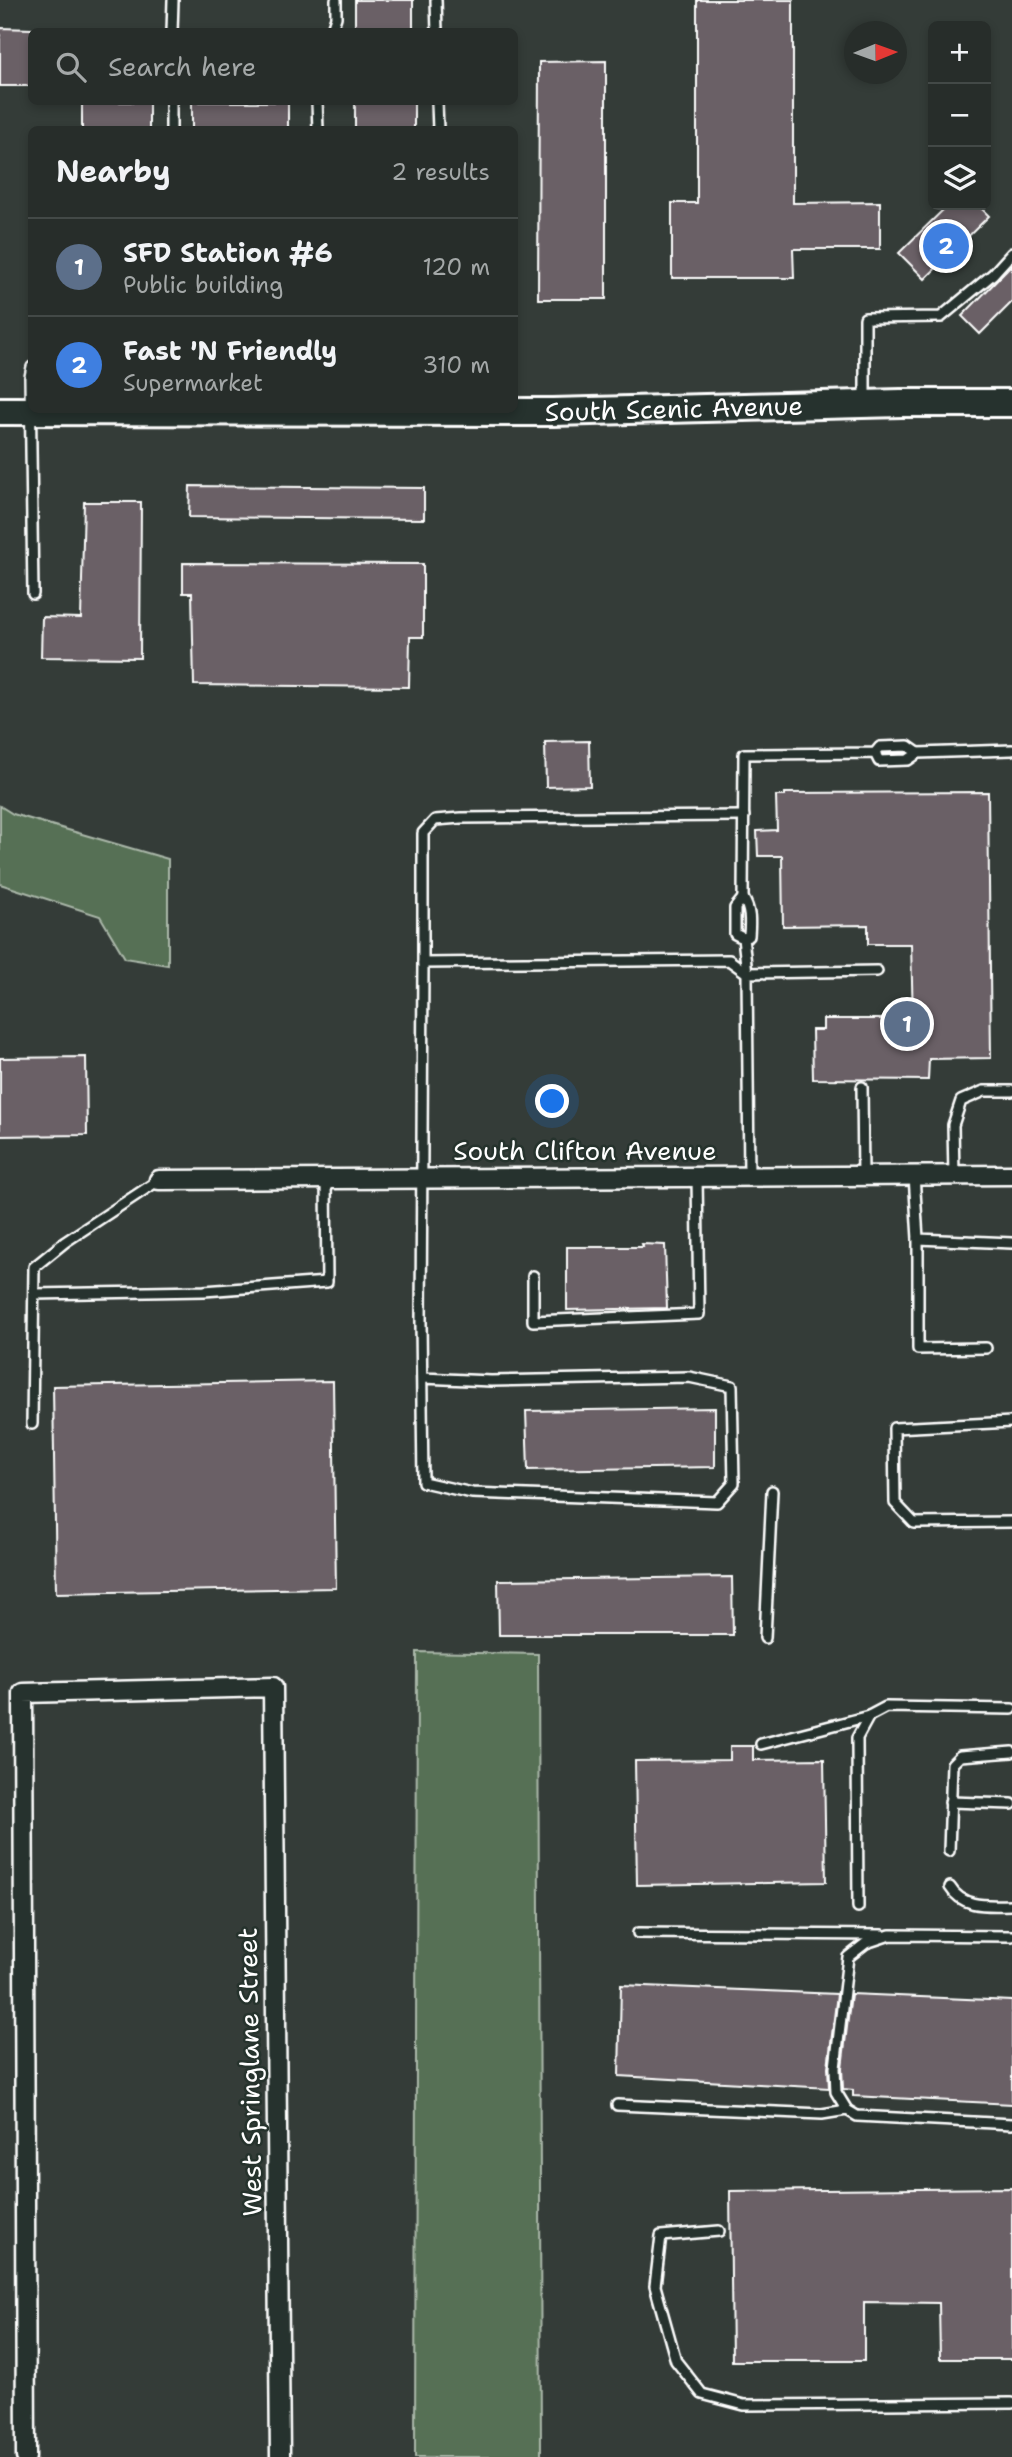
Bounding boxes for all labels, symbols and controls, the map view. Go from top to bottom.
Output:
north arrow [844,21,907,84]
map controls [928,21,991,210]
button: + [928,21,991,84]
search box [28,28,518,105]
icon: search [52,48,90,86]
text: Search here [108,49,257,84]
button: − [928,84,991,147]
button: layers [928,147,991,210]
text: Nearby [56,151,171,192]
text: 2 results [391,157,490,187]
pin: 2 [923,220,969,272]
text: SFD Station #6 [123,235,333,270]
text: 1 [74,252,84,282]
text: 120 m [422,252,490,282]
text: Public building [123,270,283,300]
text: Fast 'N Friendly [123,333,337,368]
text: 2 [71,350,87,380]
text: 310 m [422,350,490,380]
text: Supermarket [123,368,263,398]
street label: South Scenic Avenue [545,388,804,429]
pin: 1 [884,998,930,1050]
your location [535,1084,569,1118]
street label: South Clifton Avenue [453,1133,717,1168]
street label: West Springlane Street [229,1927,270,2217]

